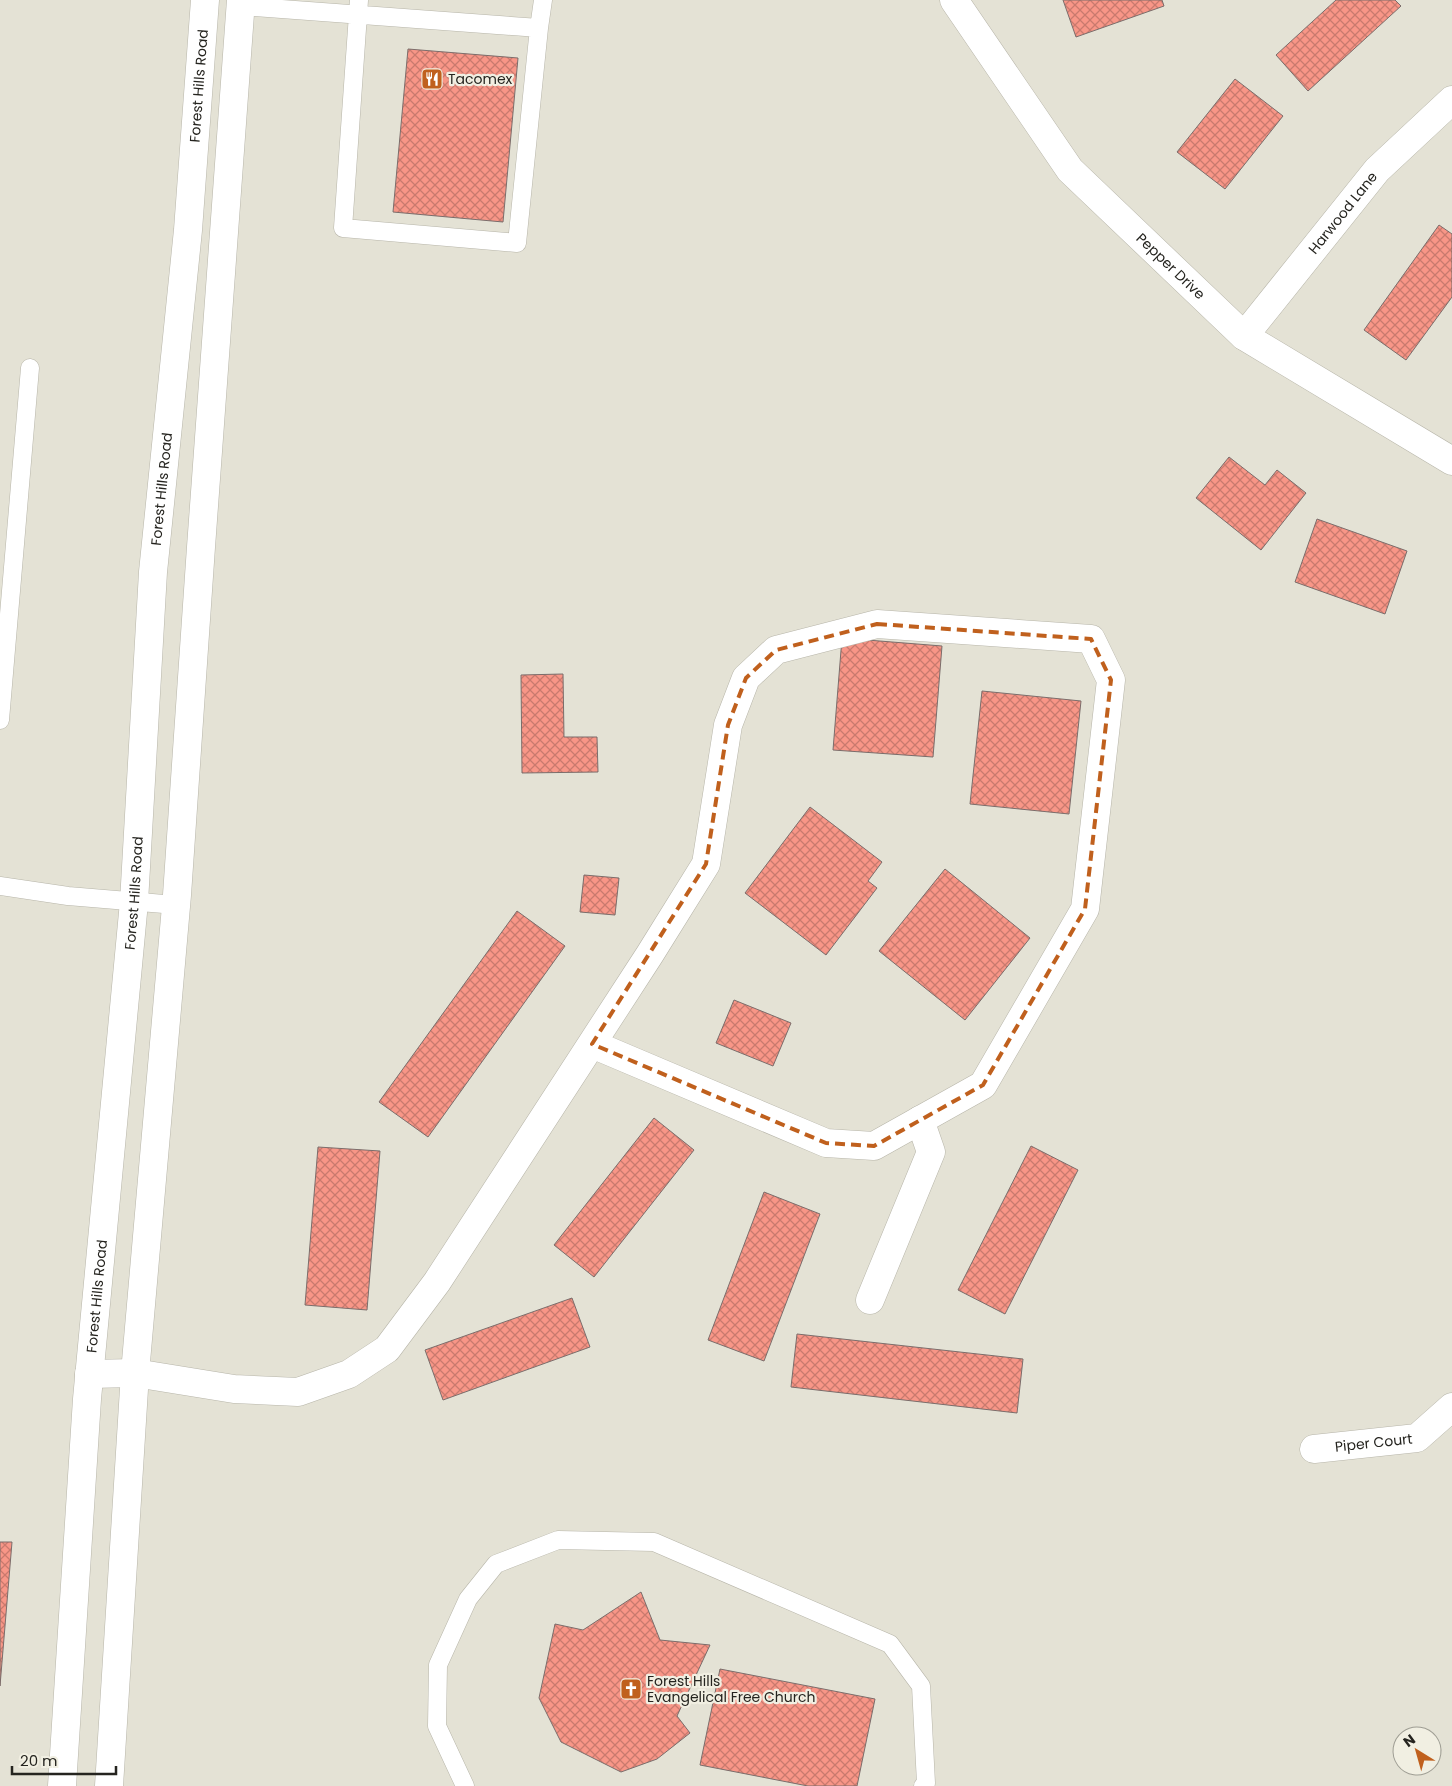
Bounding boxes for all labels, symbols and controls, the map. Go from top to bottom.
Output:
street label: Forest Hills Road [184,28,213,143]
restaurant icon: Tacomex [420,67,444,91]
place label: Tacomex [448,69,513,89]
street label: Harwood Lane [1304,167,1382,258]
street label: Pepper Drive [1132,228,1210,304]
street label: Forest Hills Road [146,431,177,547]
street label: Forest Hills Road [120,836,148,951]
street label: Forest Hills Road [81,1239,112,1354]
street label: Piper Court [1334,1429,1413,1457]
place label: Forest Hills Evangelical Free Church [647,1671,815,1707]
church icon: Forest Hills Evangelical Free Church [619,1677,643,1701]
north arrow [1392,1726,1442,1776]
text: N [1399,1729,1419,1752]
scale bar [12,1744,116,1776]
text: 20 m [20,1750,58,1771]

